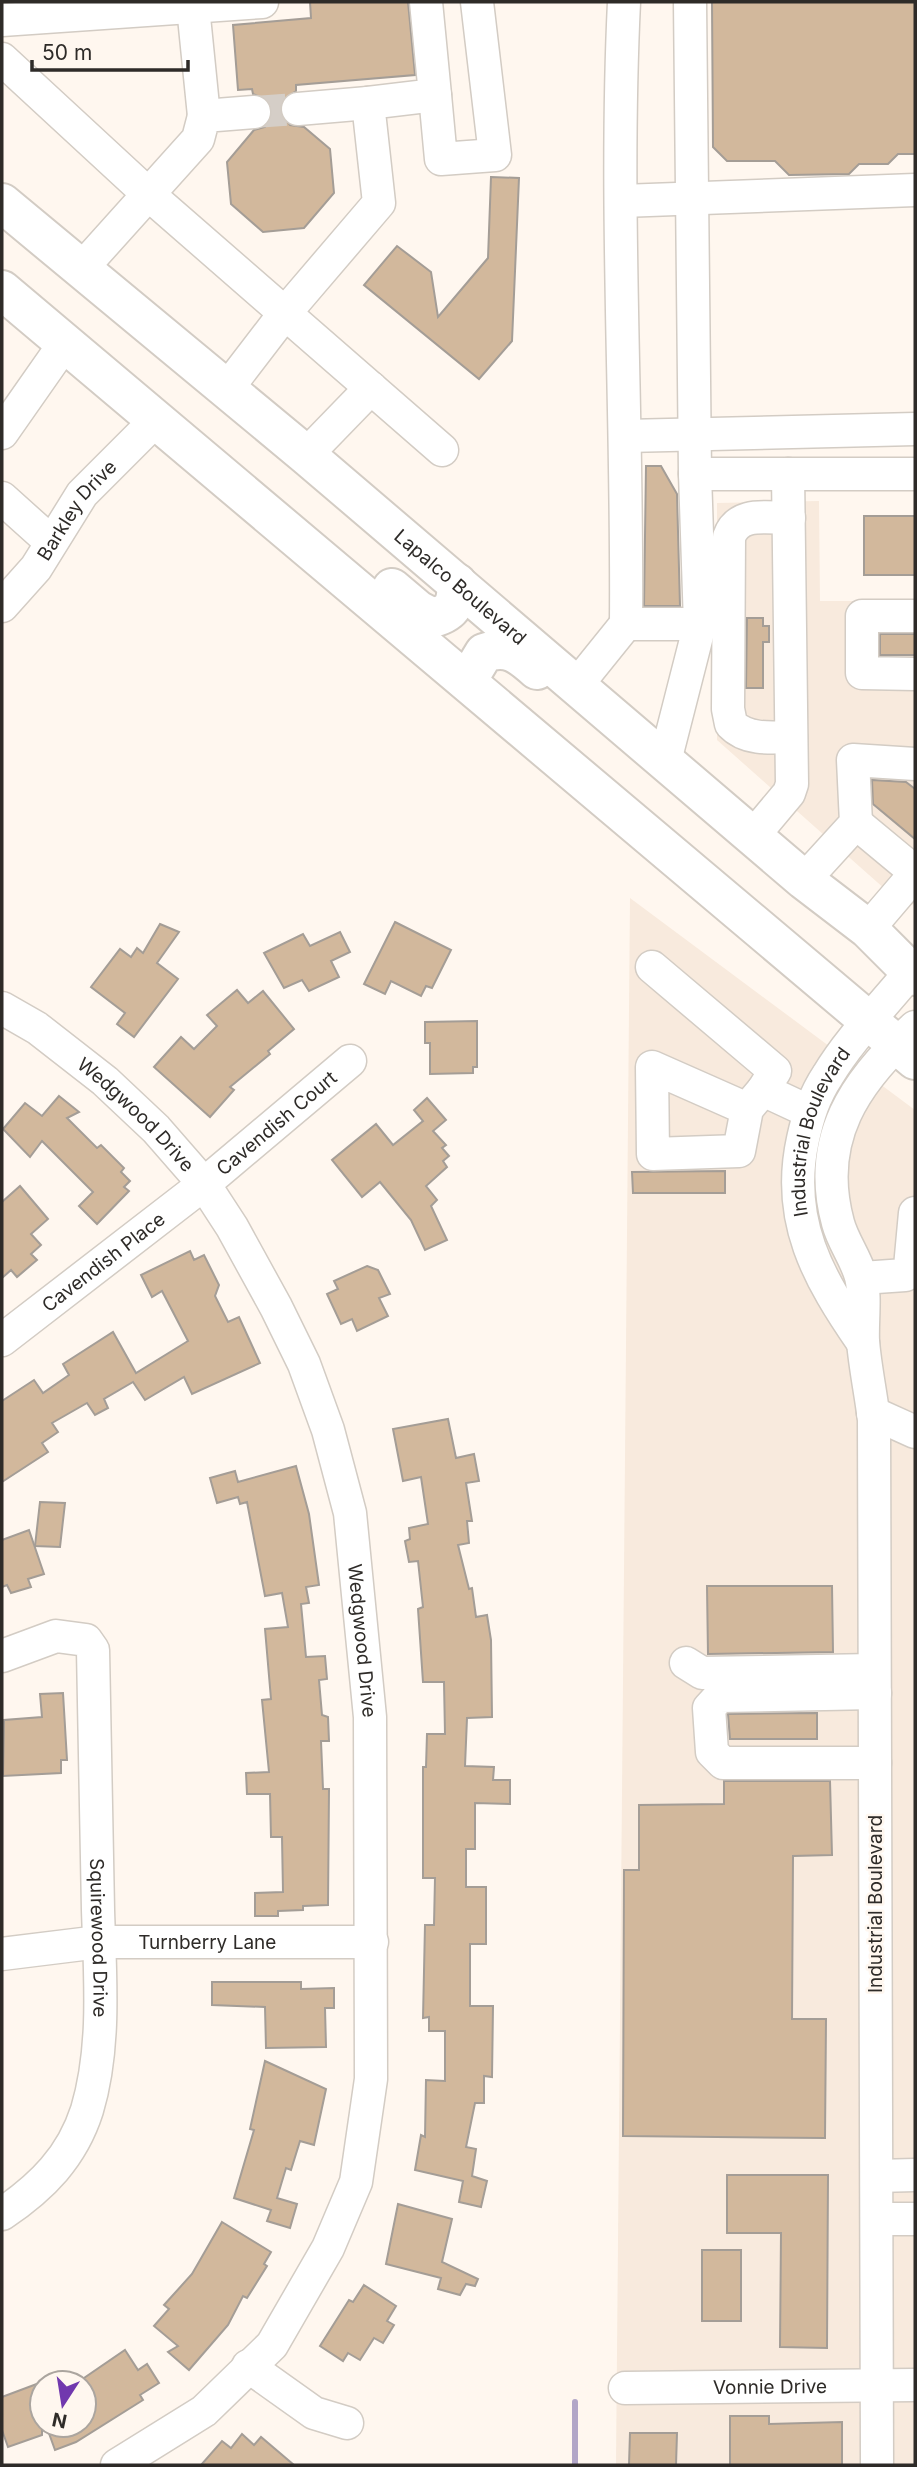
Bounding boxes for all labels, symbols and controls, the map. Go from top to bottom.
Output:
scale bar [32,28,187,72]
text: 50 m [42,40,92,65]
street label: Barkley Drive [32,455,121,565]
street label: Lapalco Boulevard [390,524,531,650]
street label: Industrial Boulevard [786,1042,855,1219]
street label: Wedgwood Drive [73,1052,199,1176]
street label: Cavendish Court [212,1066,341,1180]
street label: Cavendish Place [37,1207,169,1316]
street label: Wedgwood Drive [344,1563,381,1719]
street label: Industrial Boulevard [864,1815,887,1993]
street label: Squirewood Drive [85,1858,112,2018]
street label: Turnberry Lane [138,1931,276,1954]
north arrow [28,2369,98,2439]
street label: Vonnie Drive [713,2374,827,2399]
text: N [50,2407,69,2433]

